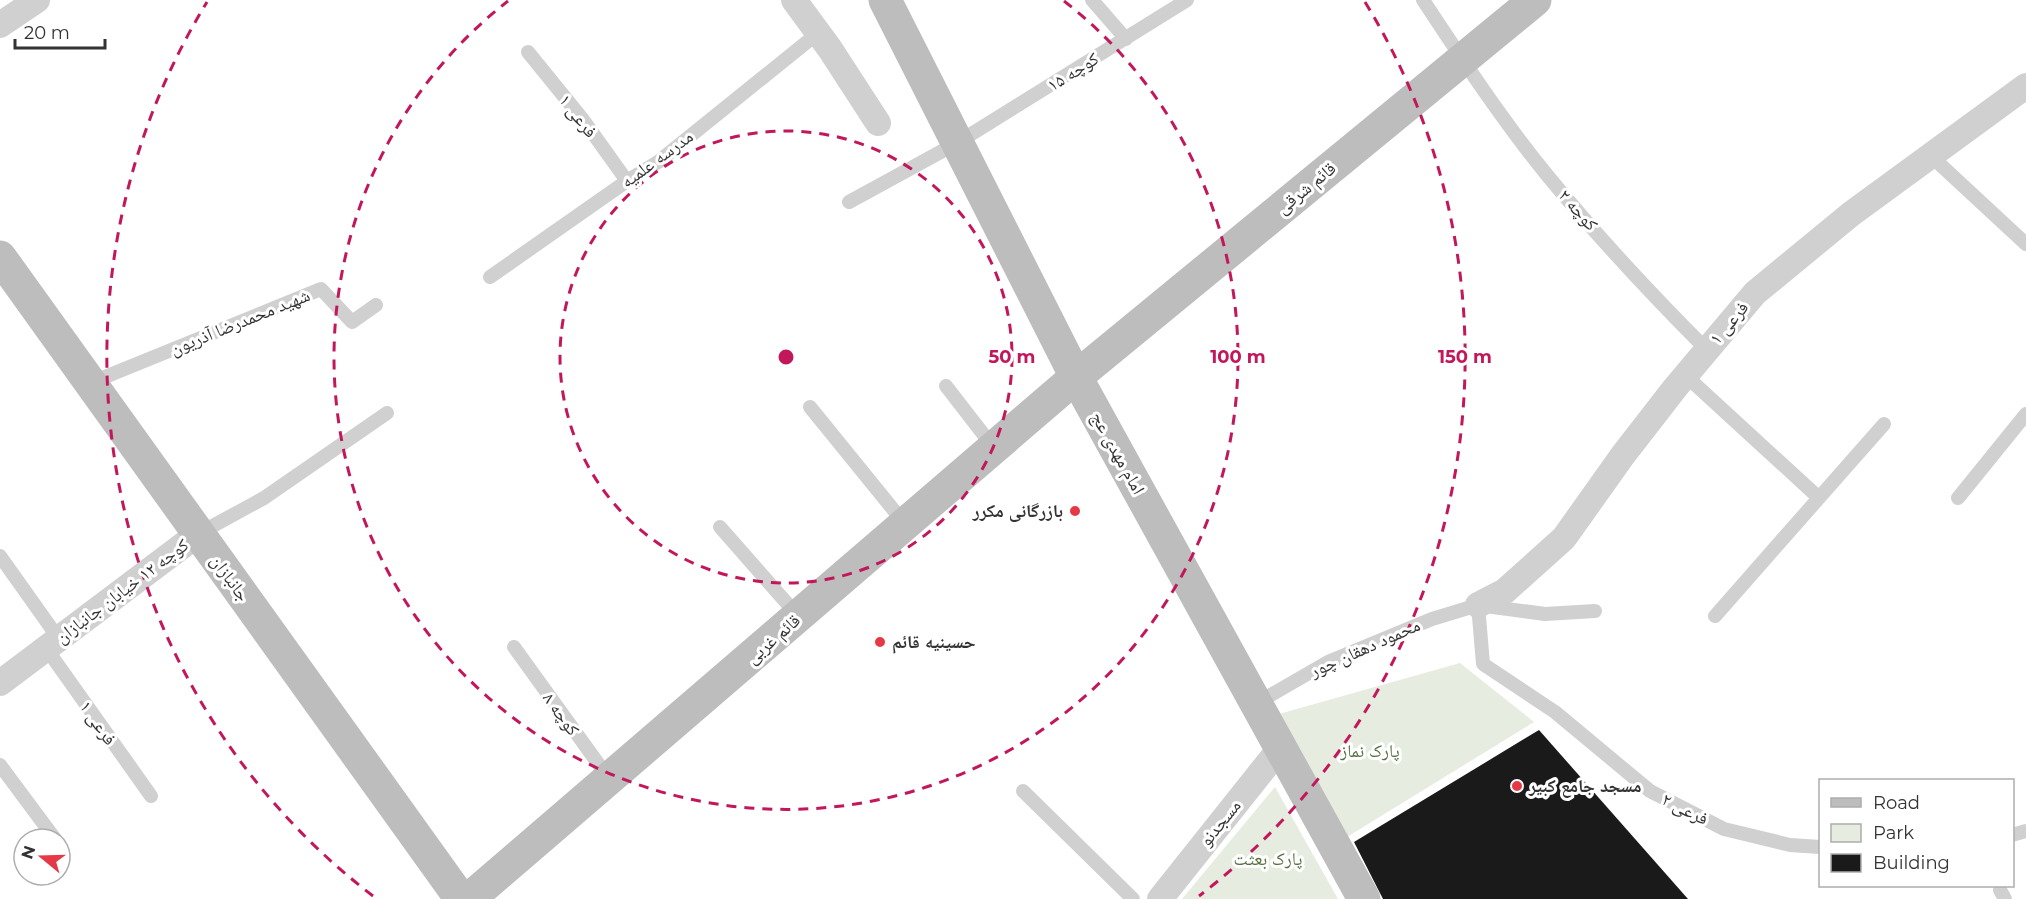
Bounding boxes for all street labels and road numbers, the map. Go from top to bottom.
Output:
street label: کوچه ۱۵ [1043,47,1103,96]
street label: فرعی ۱ [554,90,602,142]
street label: مدرسه علمیه [617,125,697,193]
street label: قائم شرقی [1272,157,1341,219]
street label: کوچه ۲ [1554,185,1603,236]
street label: شهید محمدرضا آذریون [167,284,313,360]
street label: فرعی ۱ [1705,297,1753,349]
street label: امام مهدی عج [1085,408,1150,499]
street label: کوچه ۱۲ خیابان جانبازان [51,533,193,648]
street label: جانبازان [206,550,254,606]
street label: قائم غربی [741,609,805,669]
street label: محمود دهقان چور [1306,614,1424,683]
street label: کوچه ۸ [538,688,584,740]
street label: فرعی ۱ [75,697,121,749]
street label: فرعی ۲ [1658,788,1712,830]
street label: مسجدنو [1194,795,1246,851]

